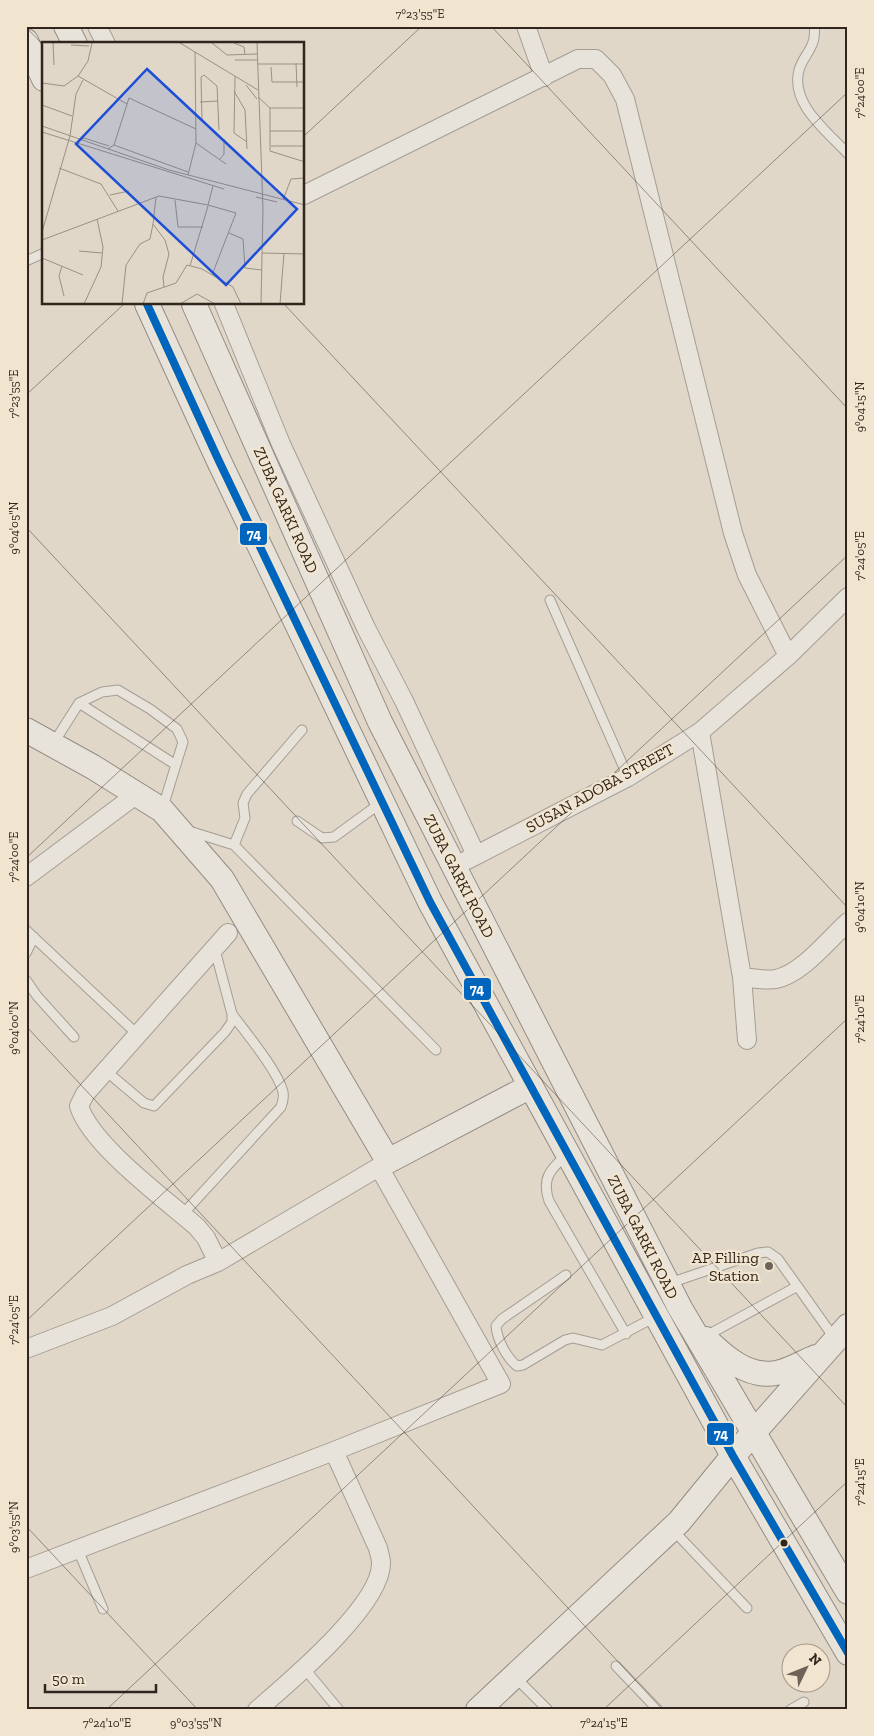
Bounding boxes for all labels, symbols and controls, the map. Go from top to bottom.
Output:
text: 7°23'55"E [396,7,444,21]
inset map [42,42,305,305]
text: 7°24'00"E [853,68,867,118]
text: 7°23'55"E [7,370,21,418]
text: 9°04'15"N [853,382,867,432]
street label: ZUBA GARKI ROAD [250,444,322,576]
text: 9°04'05"N [7,501,21,554]
line badge: 74 [239,522,268,546]
text: 74 [247,526,261,543]
text: 7°24'05"E [853,531,867,581]
street label: SUSAN ADOBA STREET [523,739,678,837]
street label: ZUBA GARKI ROAD [420,811,498,941]
text: 7°24'00"E [7,832,21,882]
text: 9°04'10"N [853,881,867,933]
line badge: 74 [463,977,492,1001]
text: 74 [470,981,484,998]
text: 7°24'10"E [853,995,867,1043]
text: 9°04'00"N [7,1001,21,1055]
street label: ZUBA GARKI ROAD [604,1172,682,1302]
place label: AP Filling Station [692,1248,760,1285]
marker: AP Filling Station [763,1260,775,1272]
text: 7°24'05"E [7,1295,21,1345]
line badge: 74 [706,1422,735,1446]
text: 74 [714,1426,728,1443]
text: 7°24'15"E [853,1458,867,1506]
text: 9°03'55"N [7,1501,21,1553]
unlabelled marker [779,1538,789,1548]
north arrow [782,1644,832,1694]
text: N [805,1650,825,1669]
scale bar [45,1661,156,1693]
text: 50 m [52,1670,85,1688]
text: 7°24'10"E [83,1716,131,1730]
text: 9°03'55"N [170,1716,222,1730]
text: 7°24'15"E [580,1716,628,1730]

